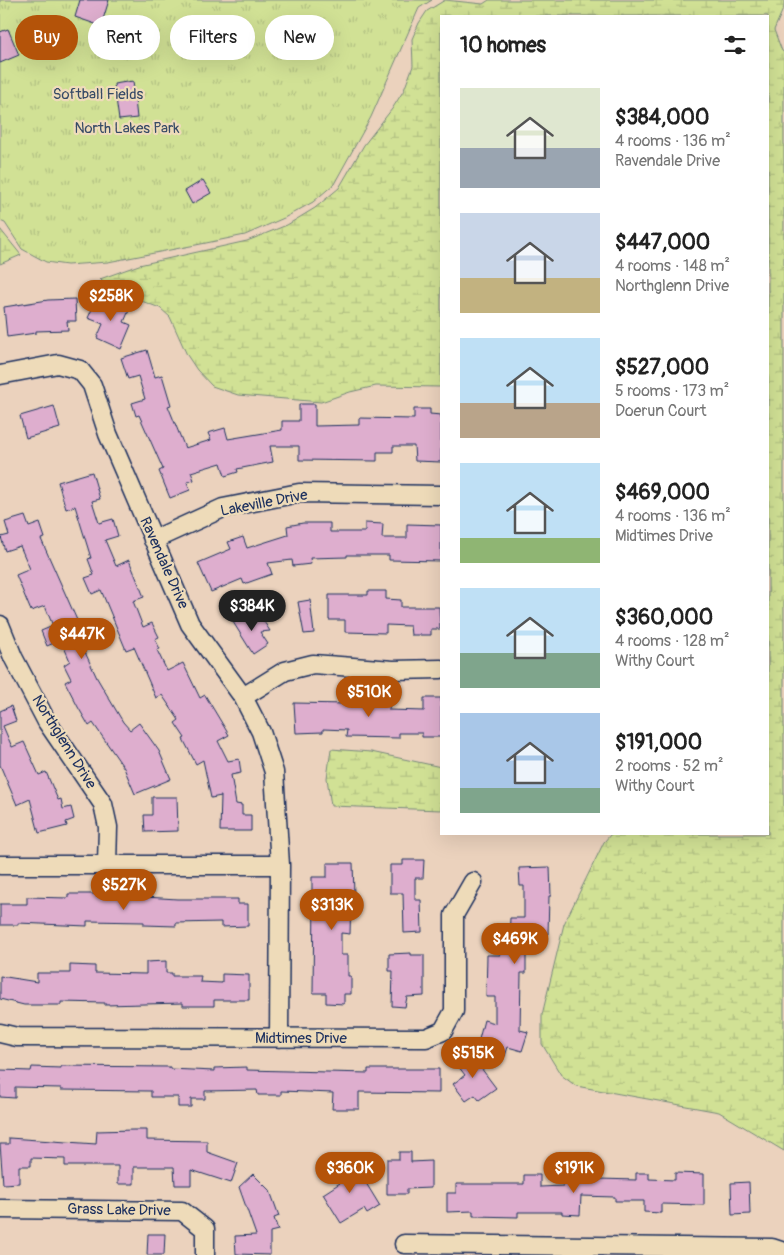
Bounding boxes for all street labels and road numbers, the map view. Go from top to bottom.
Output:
street label: Lakeville Drive [219,485,310,521]
street label: Ravendale Drive [135,514,193,612]
street label: Northglenn Drive [28,692,101,793]
street label: Midtimes Drive [255,1029,348,1048]
street label: Grass Lake Drive [67,1200,171,1220]

